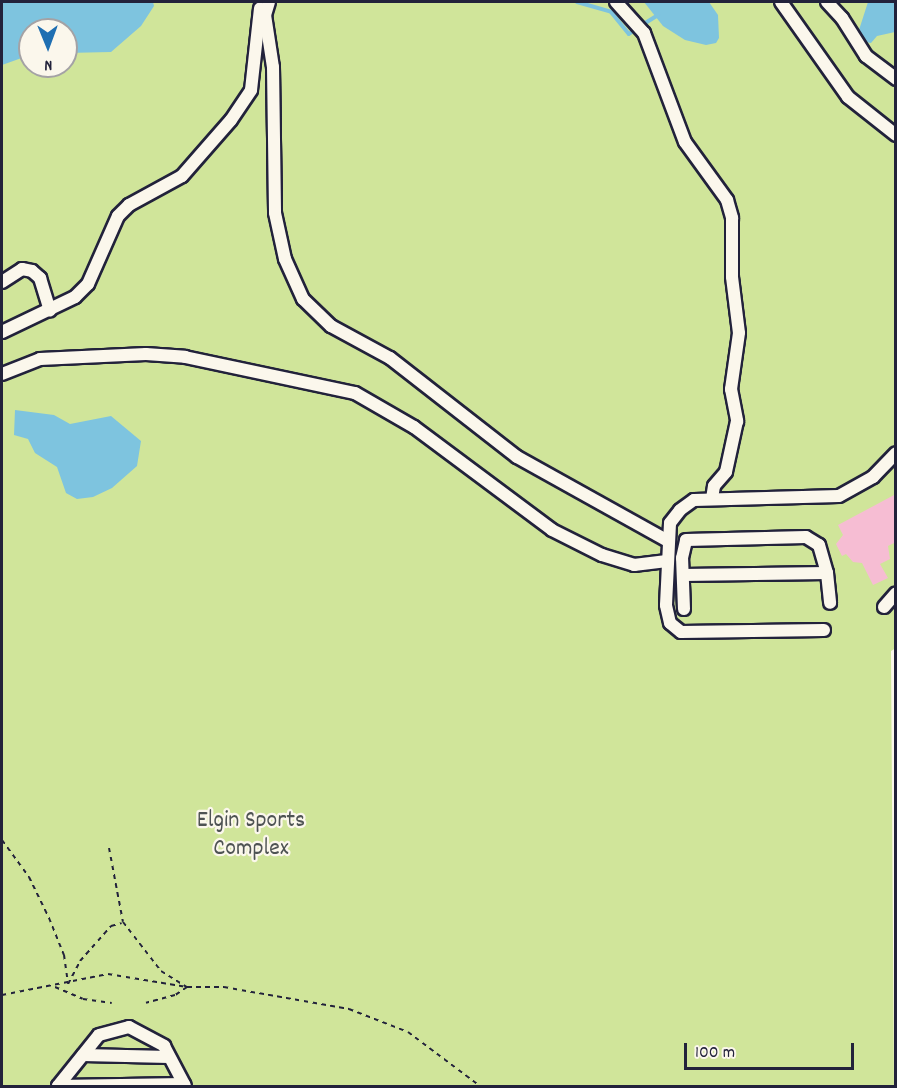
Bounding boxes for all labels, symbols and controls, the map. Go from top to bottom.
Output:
north arrow [18,18,78,78]
text: N [44,53,52,76]
park label: Elgin Sports Complex [197,808,305,864]
scale bar [687,1031,856,1069]
text: 100 m [695,1041,735,1066]

